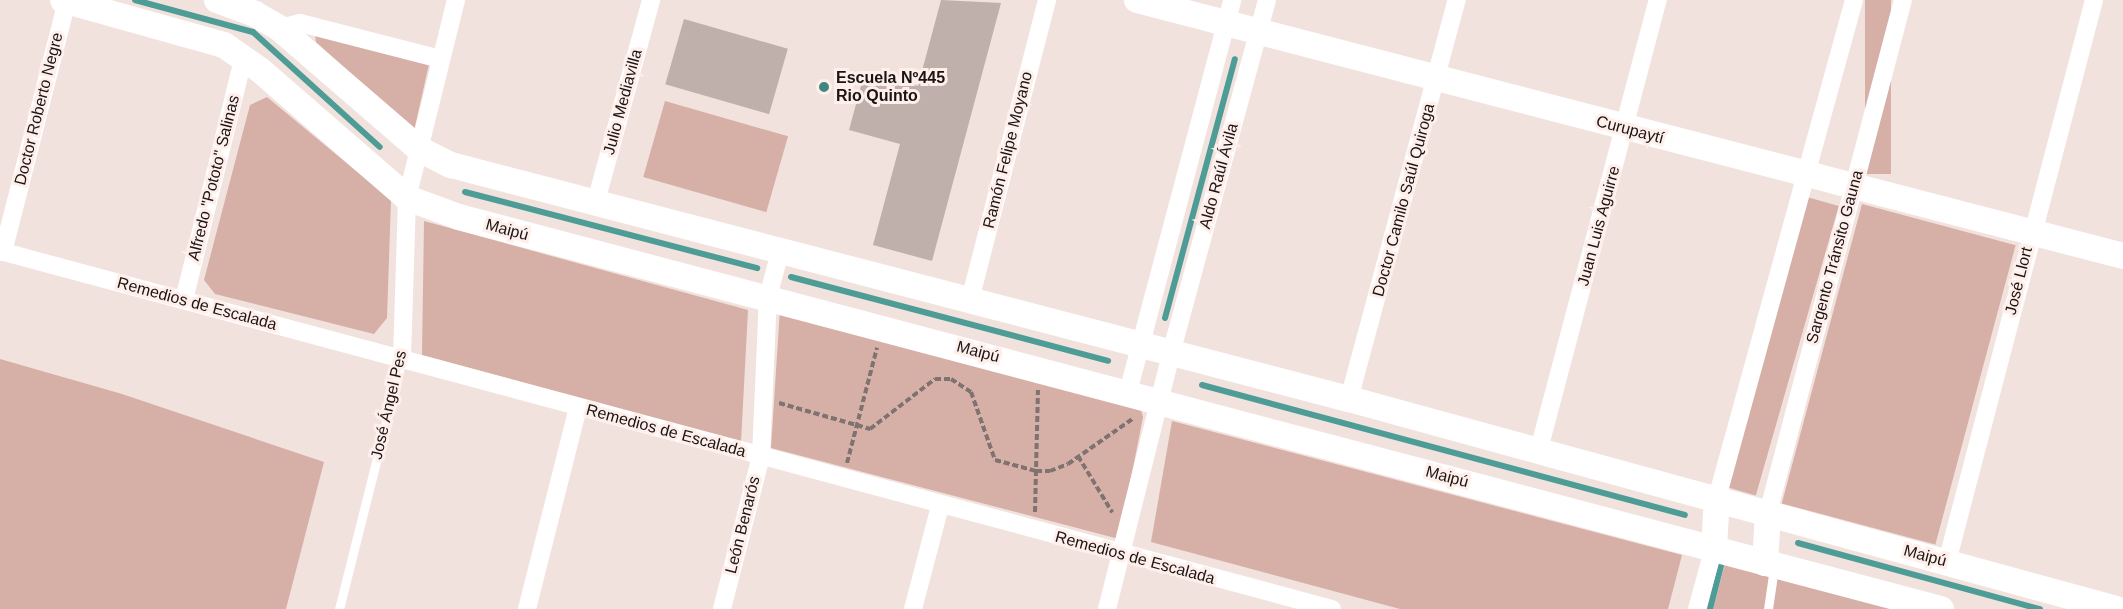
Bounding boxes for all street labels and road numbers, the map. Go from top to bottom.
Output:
street label: Doctor Roberto Negre [11,31,67,187]
street label: Julio Mediavilla [600,47,646,157]
street label: Ramón Felipe Moyano [979,70,1037,230]
street label: Alfredo "Pototo" Salinas [184,93,244,263]
street label: Doctor Camilo Saúl Quiroga [1369,101,1439,299]
street label: Curupaytí [1594,112,1666,148]
street label: Aldo Raúl Ávila [1196,121,1242,231]
street label: Juan Luis Aguirre [1574,163,1624,289]
street label: Sargento Tránsito Gauna [1803,168,1867,346]
street label: Maipú [483,215,531,245]
street label: José Llort [2001,245,2037,317]
street label: Remedios de Escalada [115,273,279,335]
street label: Maipú [954,337,1002,367]
street label: José Ángel Pes [367,349,411,461]
street label: Remedios de Escalada [584,400,748,462]
street label: Maipú [1423,462,1471,492]
street label: León Benarós [722,474,764,576]
street label: Remedios de Escalada [1053,527,1217,589]
street label: Maipú [1901,541,1949,571]

